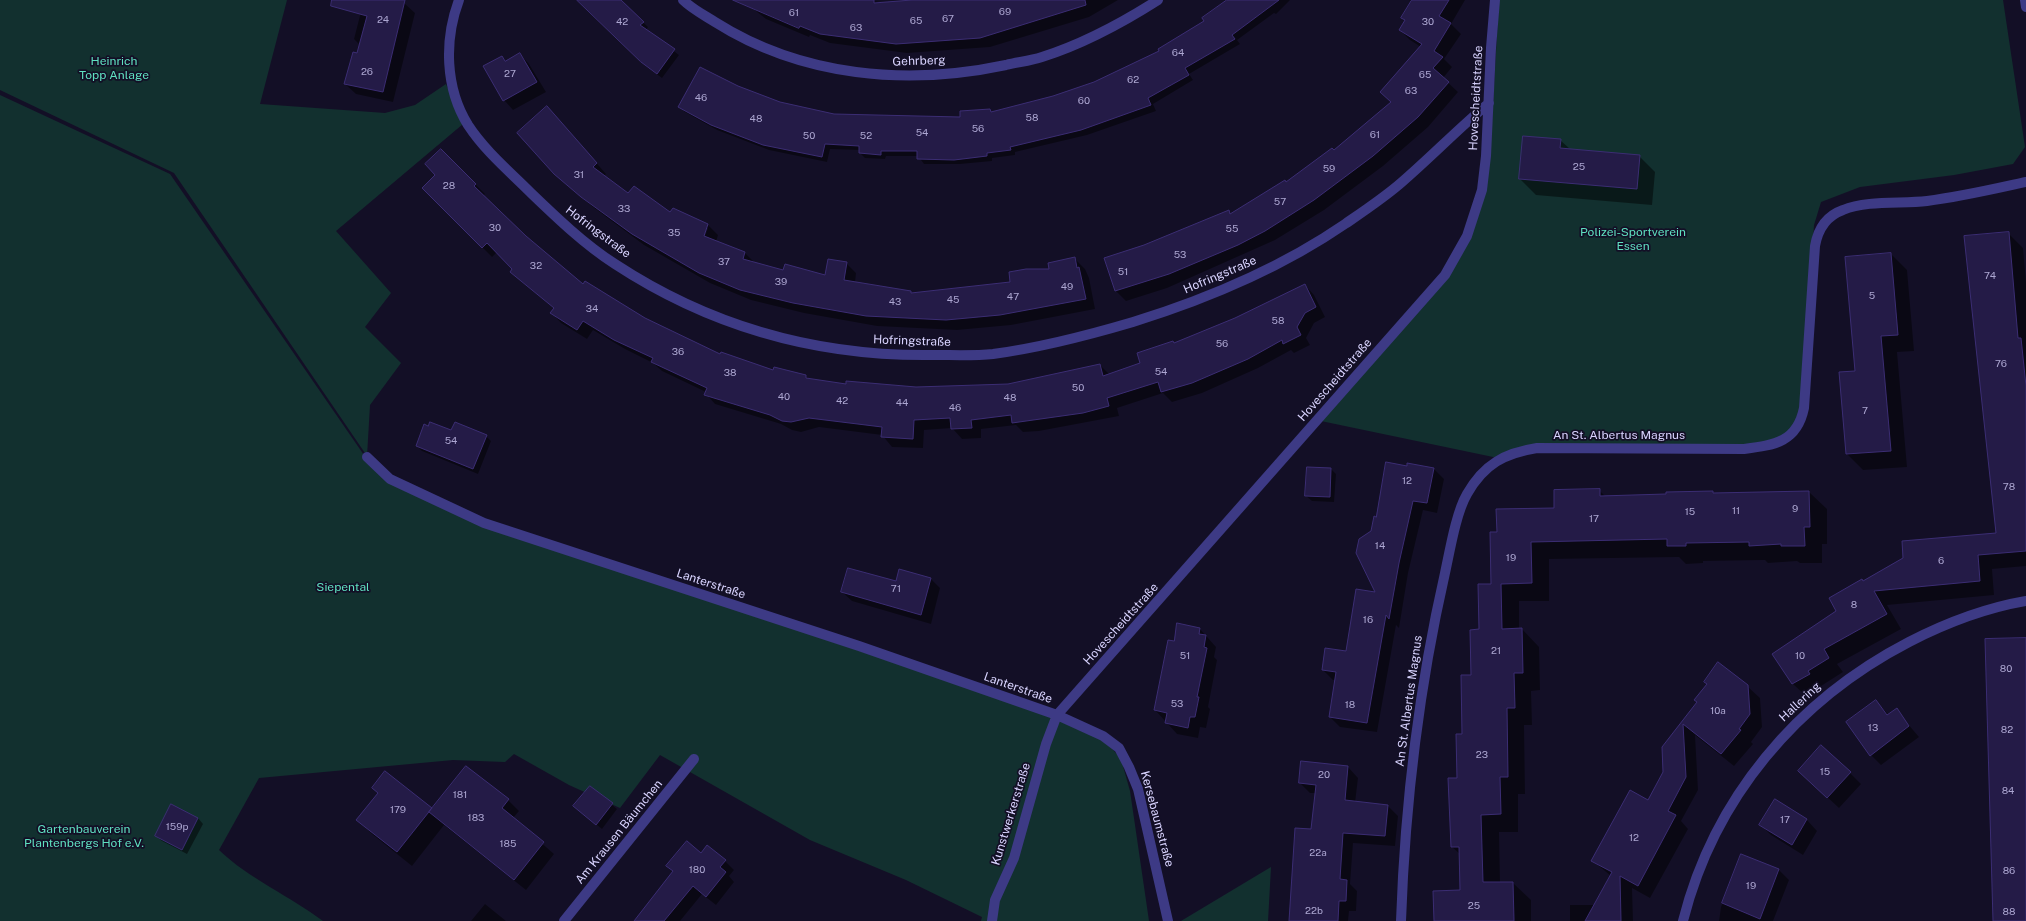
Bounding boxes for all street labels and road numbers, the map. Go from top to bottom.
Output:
street label: Hovescheidtstraße [1466,45,1486,151]
street label: Gehrberg [892,53,946,69]
street label: Hofringstraße [563,203,633,261]
street label: Hofringstraße [1181,253,1259,297]
street label: Hofringstraße [873,332,951,350]
street label: Hovescheidtstraße [1295,336,1375,424]
street label: An St. Albertus Magnus [1553,428,1685,442]
street label: Lanterstraße [675,566,747,602]
street label: Hovescheidtstraße [1081,580,1161,668]
street label: An St. Albertus Magnus [1393,635,1425,767]
street label: Lanterstraße [982,670,1054,706]
street label: Hallering [1776,679,1824,725]
street label: Kunstwerkerstraße [989,761,1033,867]
street label: Kersebaumstraße [1137,769,1177,869]
street label: Am Krausen Bäumchen [573,777,665,887]

